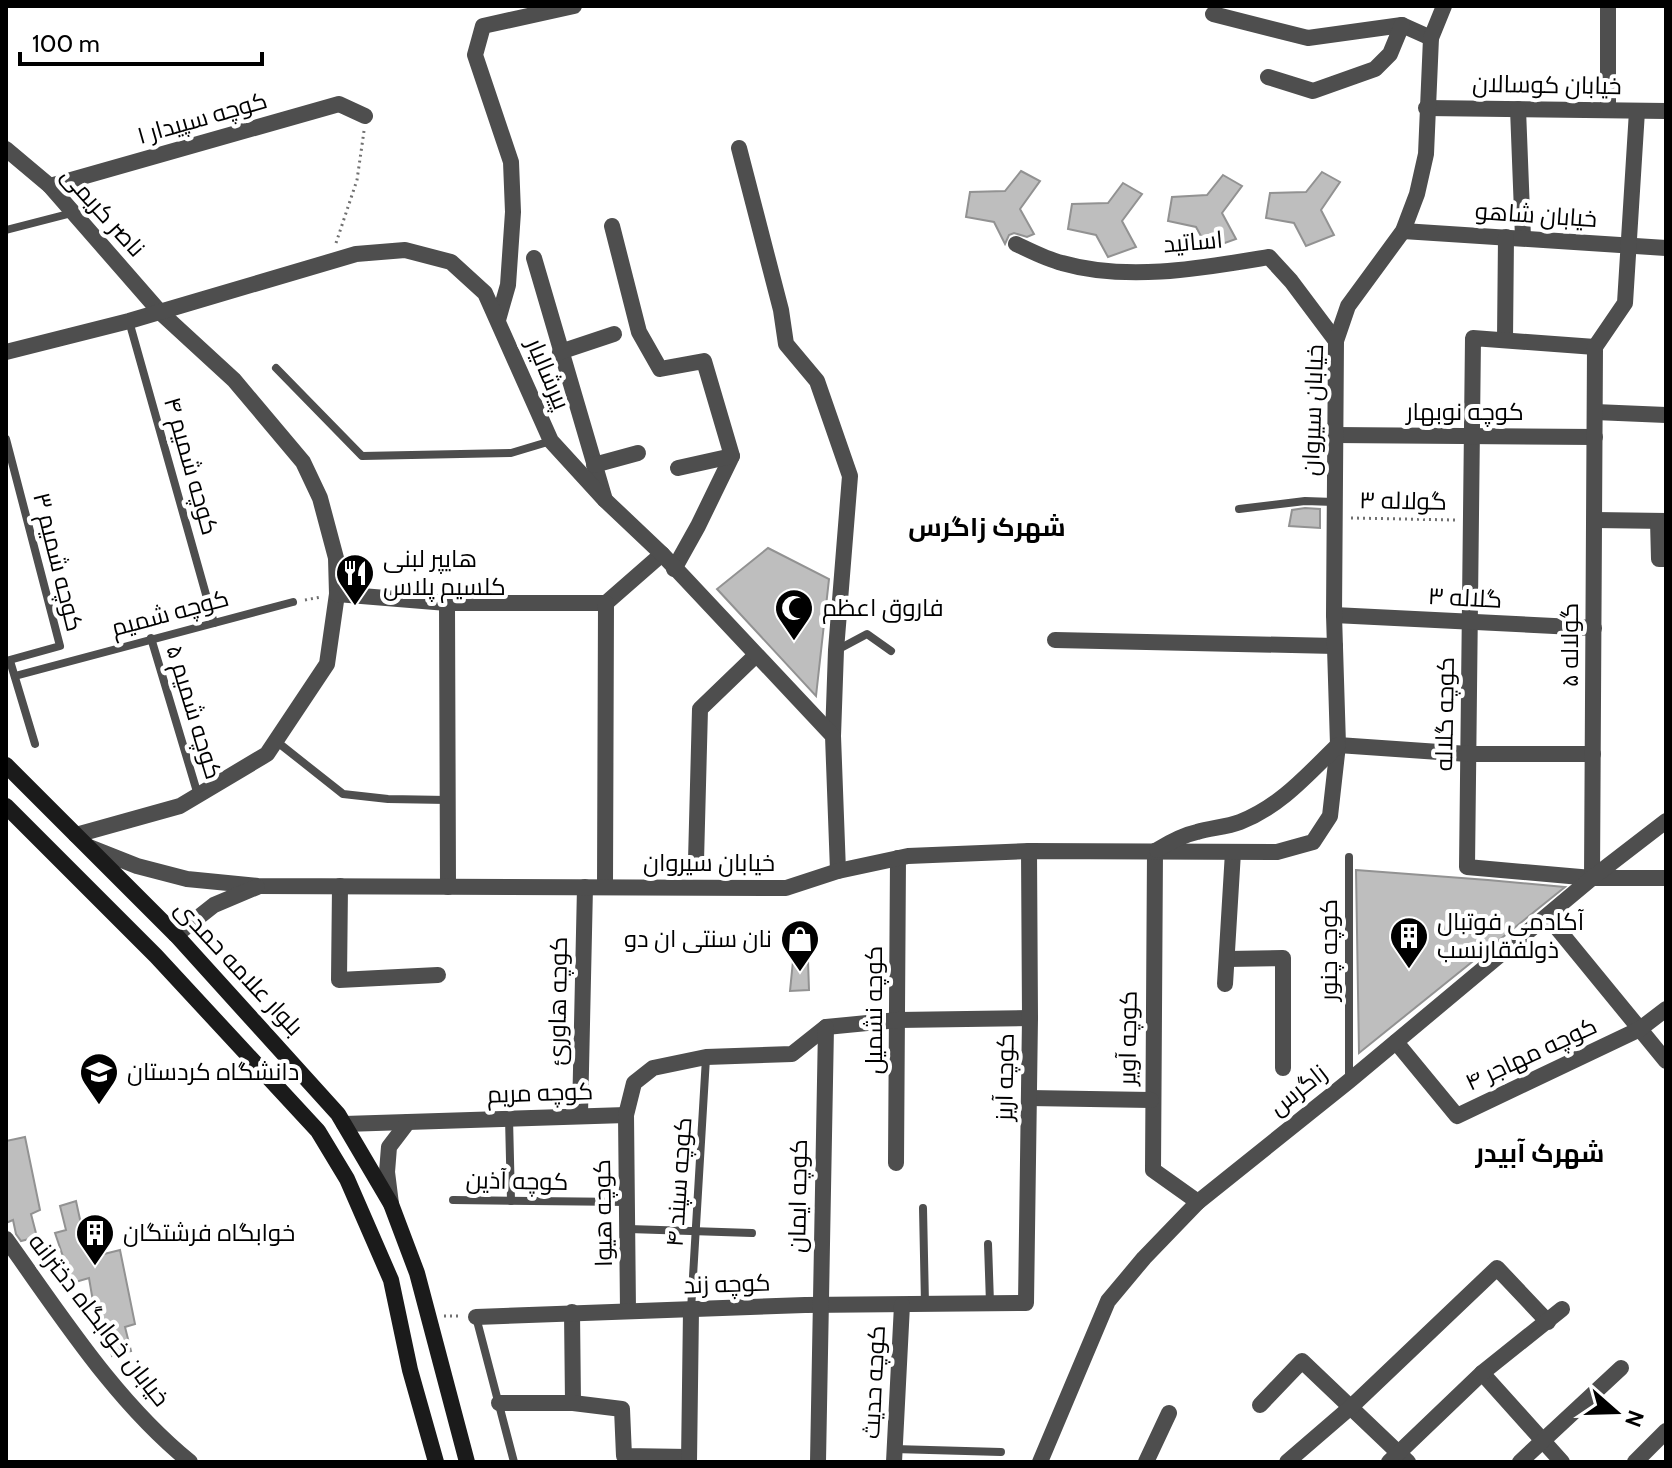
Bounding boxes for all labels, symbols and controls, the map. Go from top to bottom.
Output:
scale bar [20,16,262,66]
text: 100 m [32,29,100,58]
street label: خیابان کوسالان [1472,69,1622,100]
street label: کوچه سپیدار ۱ [134,85,271,152]
street label: ناصر کریمی [55,161,151,263]
street label: خیابان شاهو [1474,196,1598,233]
street label: اساتید [1162,224,1224,259]
street label: پیرشالیار [518,332,577,415]
street label: خیابان سیروان [1296,344,1329,476]
street label: کوچه شمیم ۴ [156,394,225,539]
street label: کوچه نوبهار [1404,397,1524,428]
street label: گولاله ۳ [1359,485,1447,516]
street label: کوچه شمیم ۳ [25,489,90,635]
district label: شهرک زاگرس [908,511,1066,543]
place label: هایپر لبنی کلسیم پلاس [383,544,506,603]
restaurant icon: هایپر لبنی کلسیم پلاس [334,552,376,607]
street label: گلاله ۳ [1427,581,1503,614]
street label: کوچه شمیم [108,583,232,644]
mosque icon: فاروق اعظم [773,587,815,642]
place label: فاروق اعظم [822,593,944,624]
street label: گولاله ۵ [1555,603,1584,687]
street label: کوچه شمیم ۵ [158,641,229,783]
street label: کوچه گلاله [1429,657,1462,771]
street label: خیابان سیروان [643,848,775,877]
street label: بلوار علامه حمدی [169,894,310,1041]
street label: کوچه چنور [1314,899,1345,1003]
place label: آکادمی فوتبال ذولفقارنسب [1437,907,1585,964]
building icon: آکادمی فوتبال ذولفقارنسب [1388,915,1430,970]
shop icon: نان سنتی ان دو [779,918,821,973]
place label: نان سنتی ان دو [624,924,772,953]
street label: کوچه هاورئ [542,936,575,1066]
street label: کوچه نشمیل [859,946,890,1074]
street label: کوچه آویر [1112,990,1145,1088]
street label: کوچه مهاجر ۴ [1460,1010,1602,1098]
street label: کوچه آریز [989,1033,1022,1123]
school or university icon: دانشگاه کردستان [78,1051,120,1106]
place label: دانشگاه کردستان [127,1057,299,1086]
street label: زاگرس [1263,1058,1332,1121]
street label: کوچه مریم [486,1076,594,1111]
street label: کوچه سپند ۴ [660,1116,699,1248]
district label: شهرک آبیدر [1474,1137,1605,1169]
street label: کوچه ایمان [782,1139,815,1253]
street label: کوچه هیوا [587,1159,620,1267]
street label: کوچه آذین [465,1165,569,1198]
building icon: خوابگاه فرشتگان [74,1212,116,1267]
place label: خوابگاه فرشتگان [123,1218,295,1247]
street label: خیابان خوابگاه دخترانه [23,1227,176,1412]
street label: کوچه زند [683,1267,771,1302]
street label: کوچه حدیث [856,1324,893,1440]
north arrow [1576,1372,1656,1452]
text: N [1619,1407,1650,1431]

